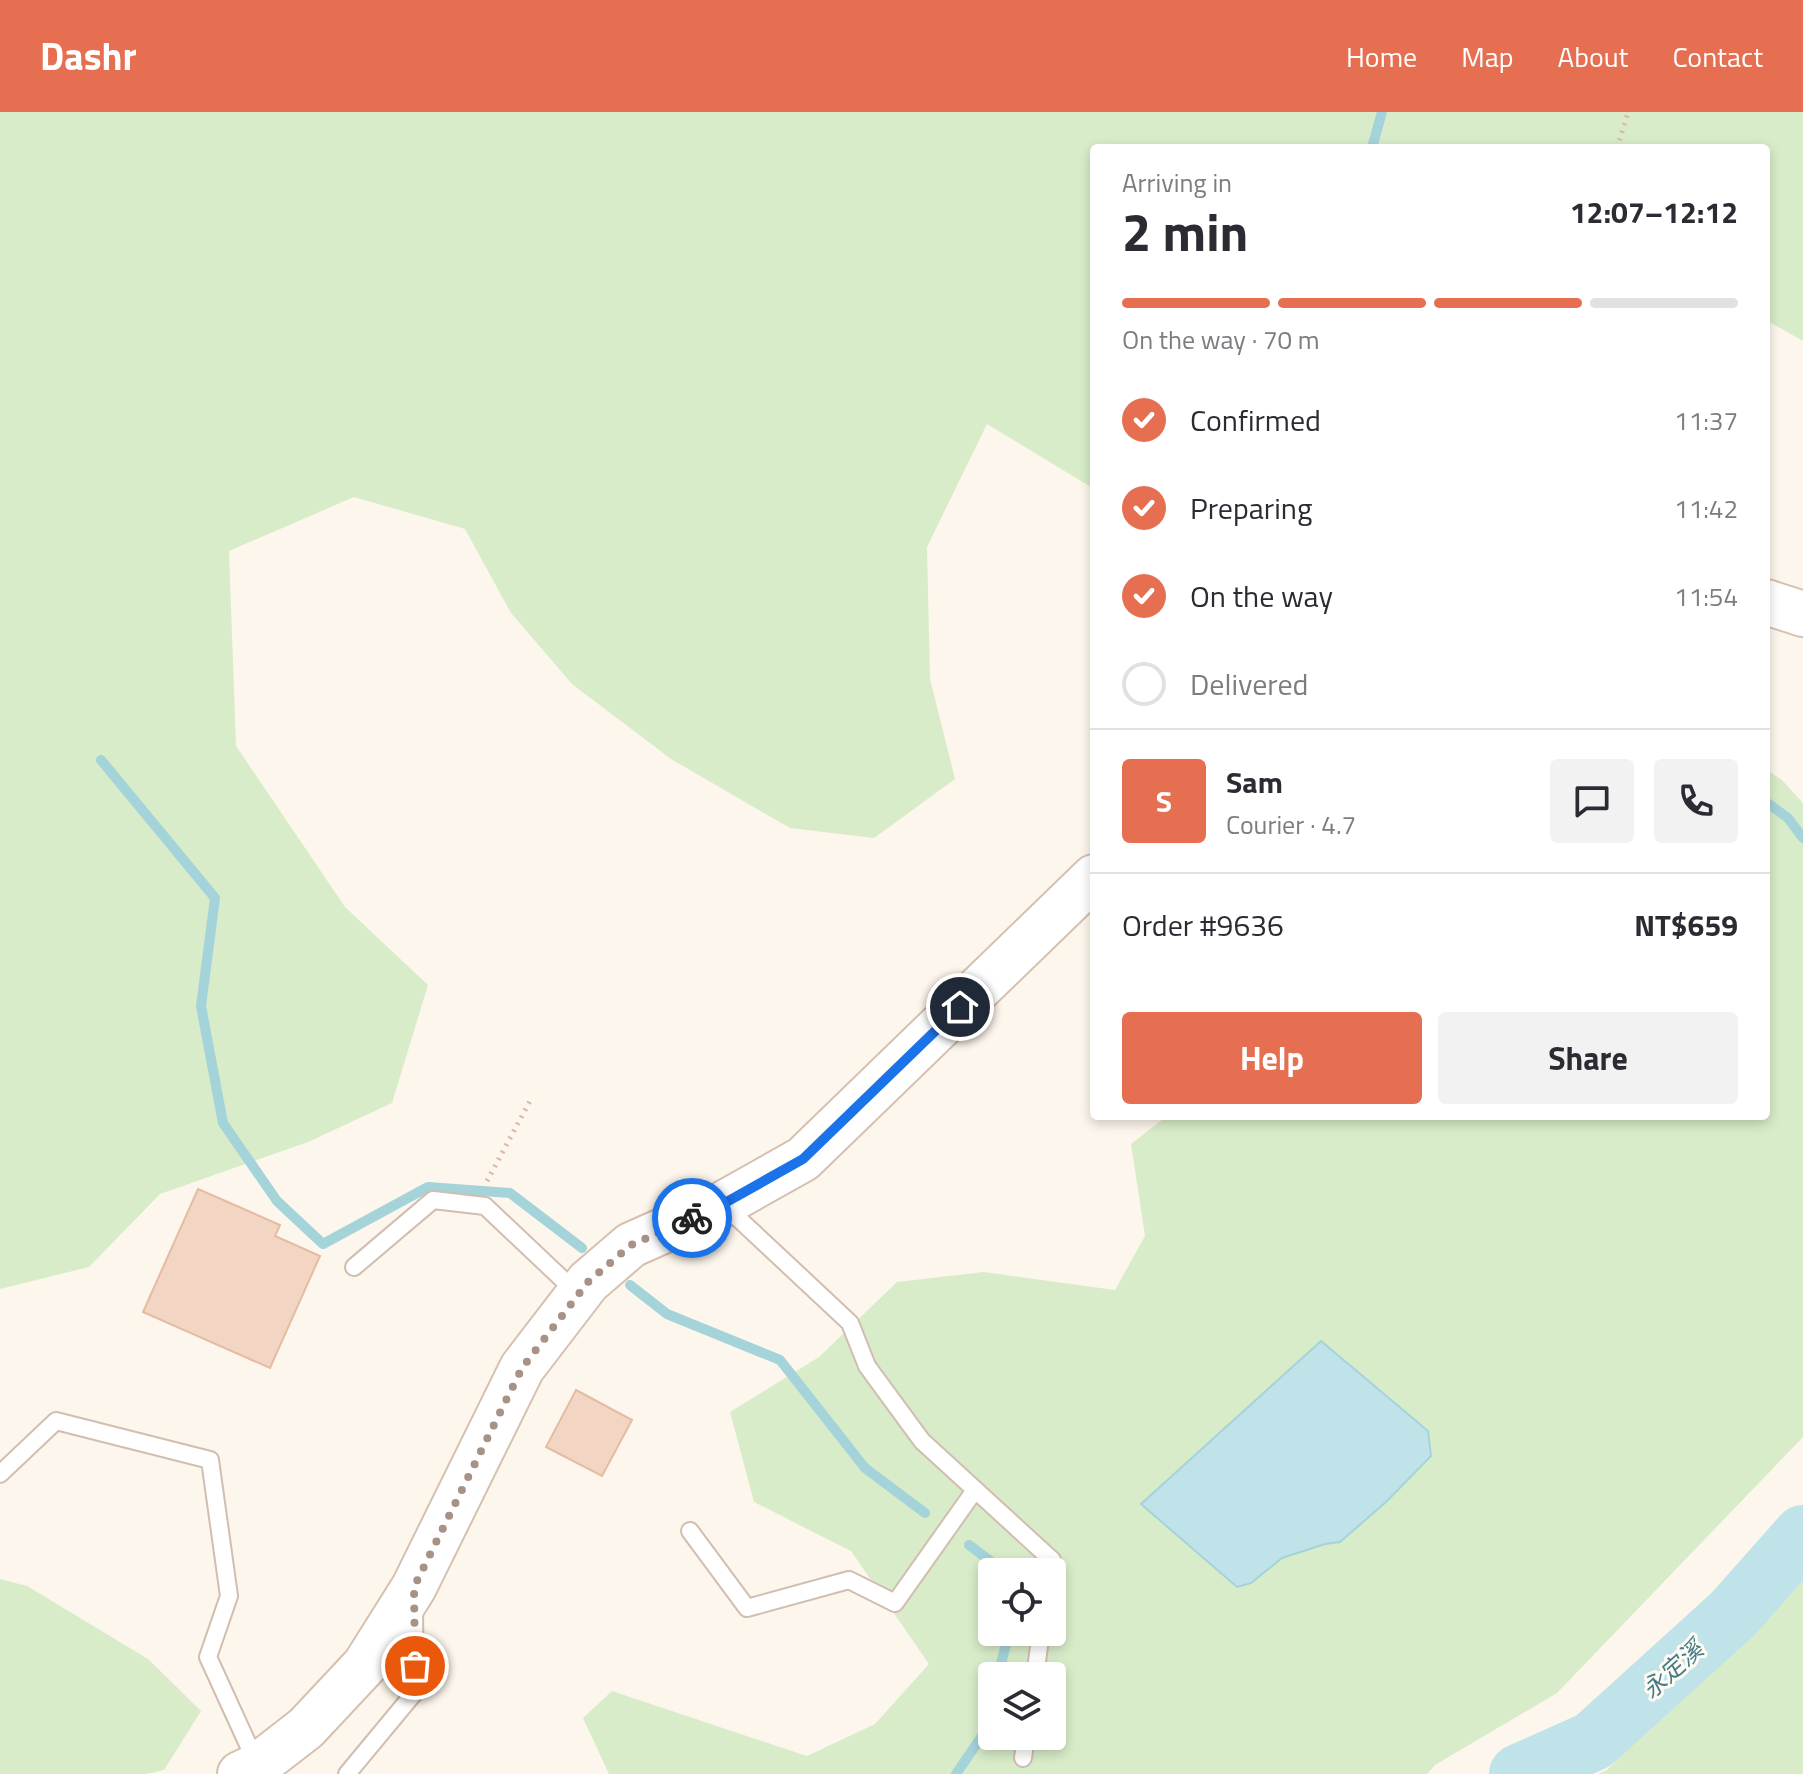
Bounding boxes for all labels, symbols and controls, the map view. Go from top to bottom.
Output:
text: Dashr [40,27,137,85]
text: Home [1346,35,1417,78]
text: Map [1461,35,1514,78]
text: About [1558,35,1628,78]
text: Contact [1672,35,1763,78]
text: Arriving in [1122,163,1232,202]
text: 12:07–12:12 [1570,189,1738,235]
text: 2 min [1122,192,1248,271]
text: On the way · 70 m [1122,320,1320,359]
text: Confirmed [1190,397,1321,443]
icon: check [1122,398,1166,442]
text: 11:37 [1674,401,1738,440]
text: Preparing [1190,485,1312,531]
icon: check [1122,486,1166,530]
text: 11:42 [1674,489,1738,528]
text: On the way [1190,573,1333,619]
icon: check [1122,574,1166,618]
text: 11:54 [1674,577,1738,616]
text: Delivered [1190,661,1308,707]
text: Sam [1226,759,1283,805]
button: chat [1550,759,1634,843]
button: phone [1654,759,1738,843]
text: S [1156,778,1172,824]
text: Courier · 4.7 [1226,805,1356,844]
text: Order #9636 [1122,902,1284,948]
text: NT$659 [1634,902,1738,948]
pin [926,973,994,1041]
icon: home [938,985,982,1029]
button: Help [1122,1012,1422,1104]
button: Share [1438,1012,1738,1104]
courier [652,1178,732,1258]
icon: bike [670,1196,714,1240]
map controls [978,1558,1066,1750]
button: locate [978,1558,1066,1646]
water label: 永定溪 [1633,1630,1713,1706]
pin [381,1632,449,1700]
icon: bag [393,1644,437,1688]
button: layers [978,1662,1066,1750]

